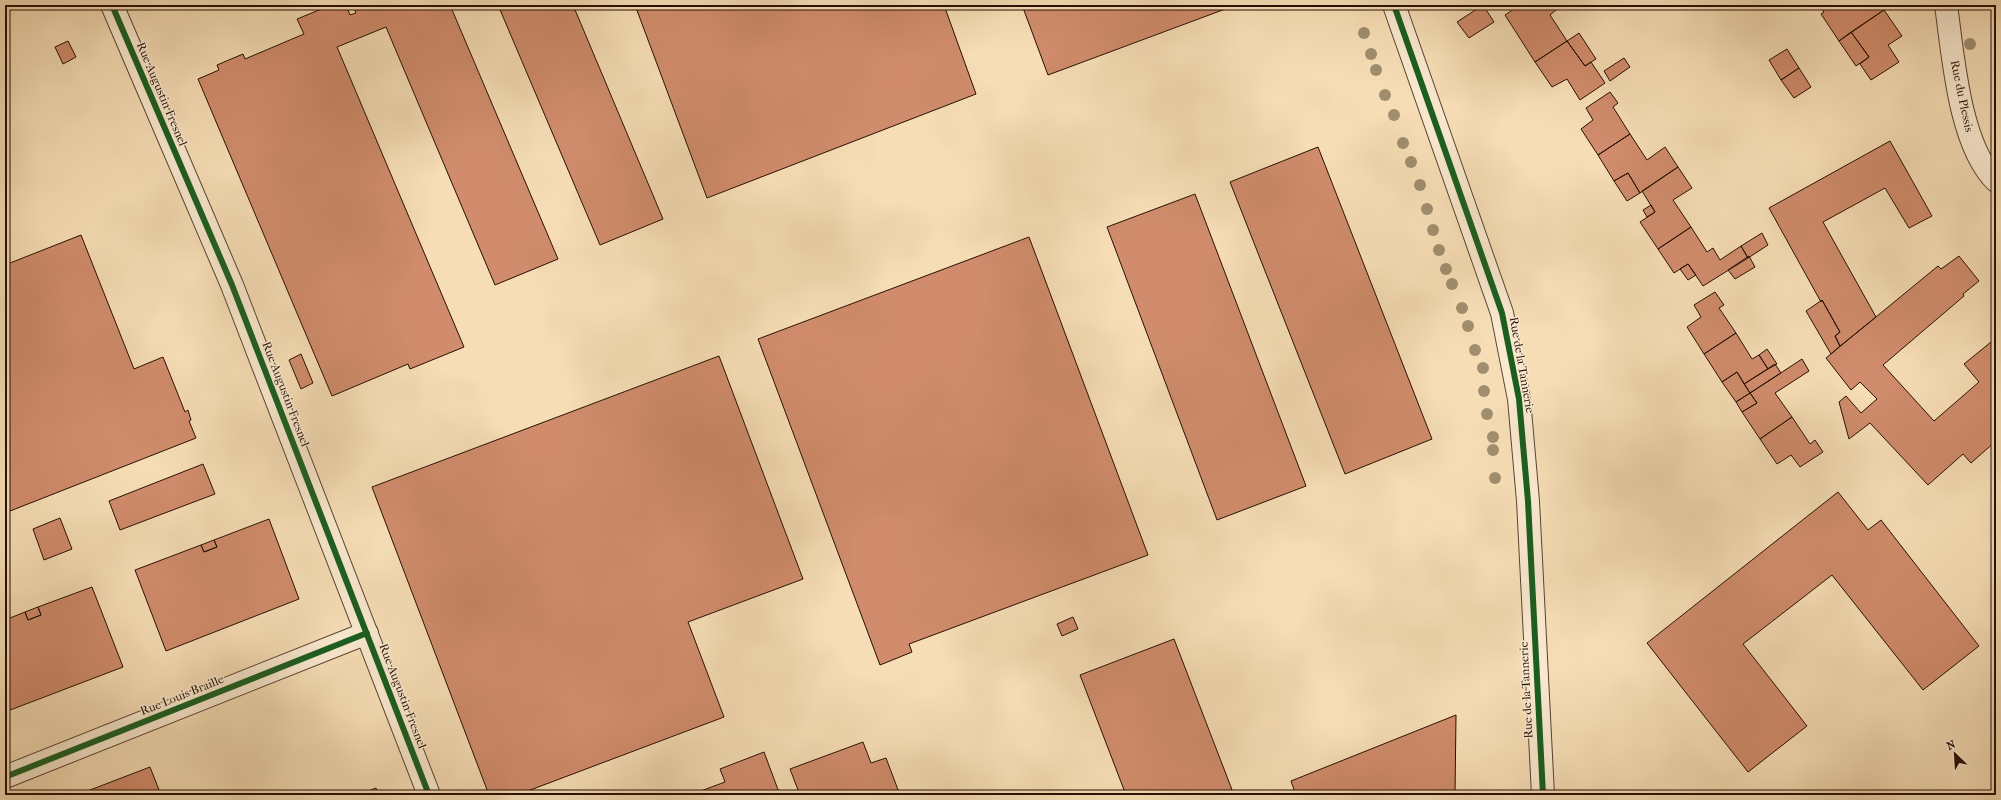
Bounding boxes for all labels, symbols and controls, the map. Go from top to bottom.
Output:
street label: Rue Augustin Fresnel [134,40,190,149]
street label: Rue du Plessis [1948,59,1977,134]
street label: Rue de la Tannerie [1507,316,1537,414]
street label: Rue Augustin Fresnel [260,340,313,449]
street label: Rue de la Tannerie [1516,641,1536,739]
street label: Rue Augustin Fresnel [377,642,430,751]
street label: Rue Louis Braille [138,672,226,718]
north arrow [1935,734,1975,774]
text: N [1944,737,1958,753]

